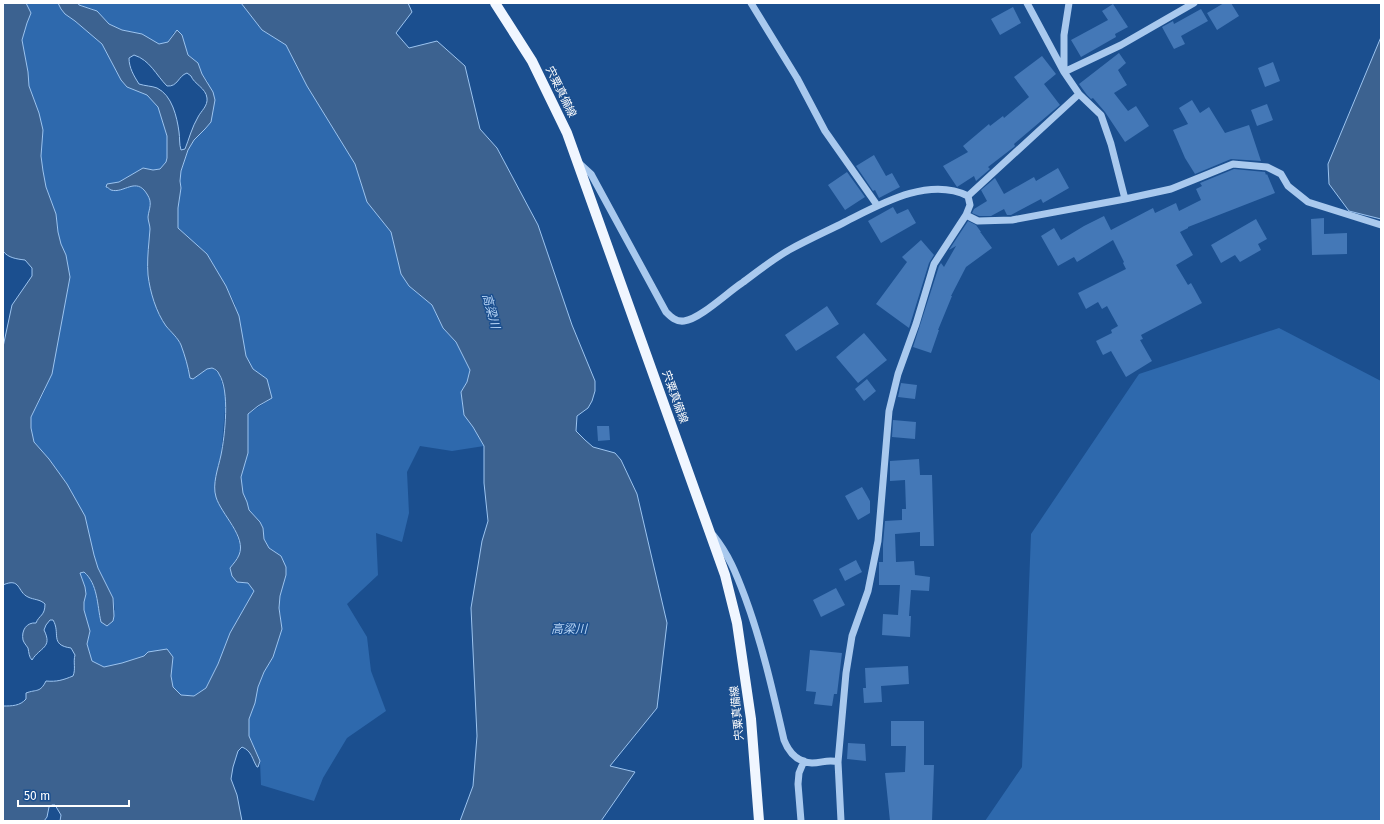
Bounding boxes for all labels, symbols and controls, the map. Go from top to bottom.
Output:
street label: 宍粟真備線 [543,64,579,120]
water label: 高梁川 [480,292,503,332]
street label: 宍粟真備線 [659,369,691,425]
water label: 高梁川 [551,622,589,636]
street label: 宍粟真備線 [728,685,746,741]
scale bar [18,782,129,808]
text: 50 m [24,789,50,803]

